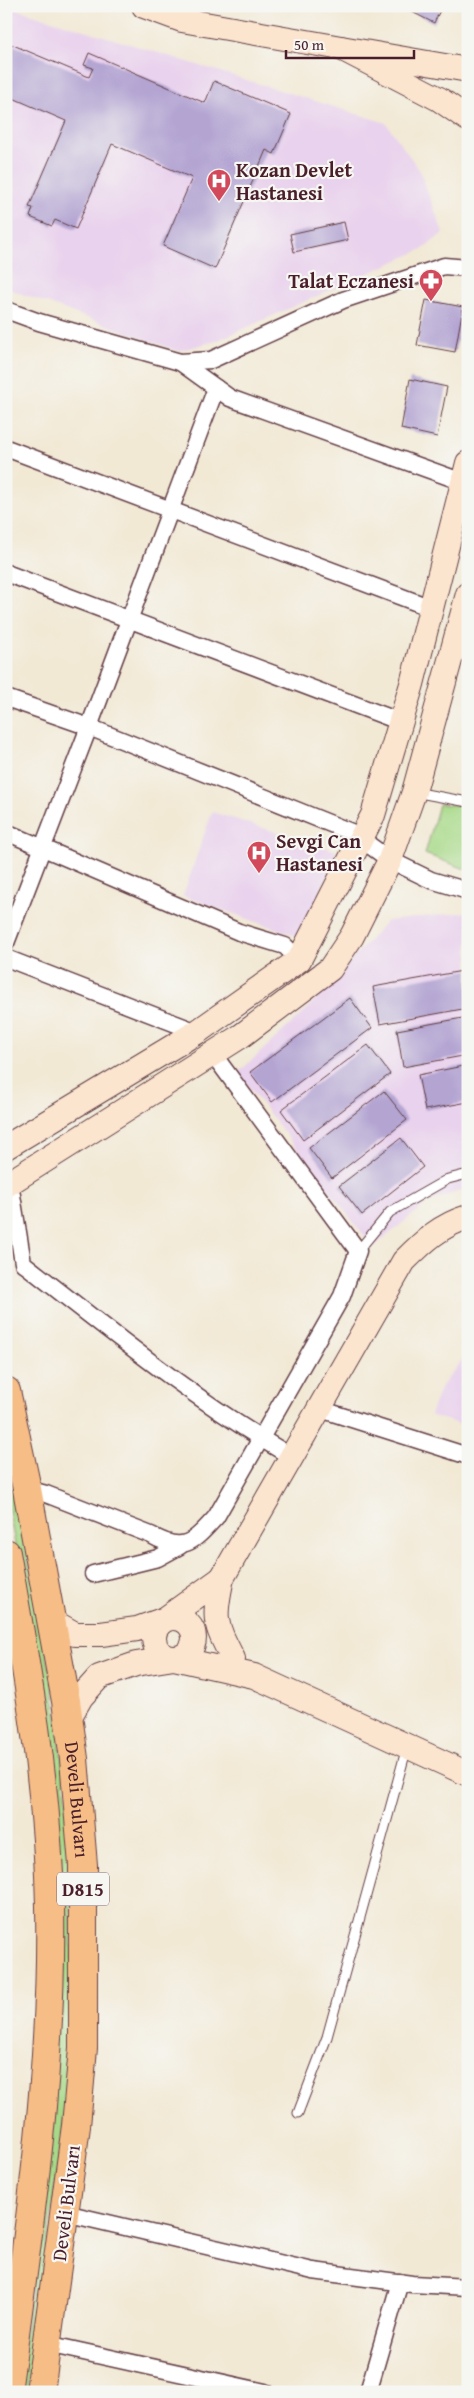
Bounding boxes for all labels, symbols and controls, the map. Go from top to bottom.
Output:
scale bar [286,28,414,60]
text: 50 m [294,34,325,55]
place label: Kozan Devlet Hastanesi [236,155,352,207]
hospital icon: Kozan Devlet Hastanesi [206,168,232,202]
place label: Talat Eczanesi [288,266,414,295]
pharmacy icon: Talat Eczanesi [418,268,444,302]
place label: Sevgi Can Hastanesi [276,826,363,878]
hospital icon: Sevgi Can Hastanesi [246,840,272,874]
street label: Develi Bulvarı [58,1739,97,1859]
road number: D815 [57,1872,109,1906]
street label: Develi Bulvarı [44,2143,87,2263]

